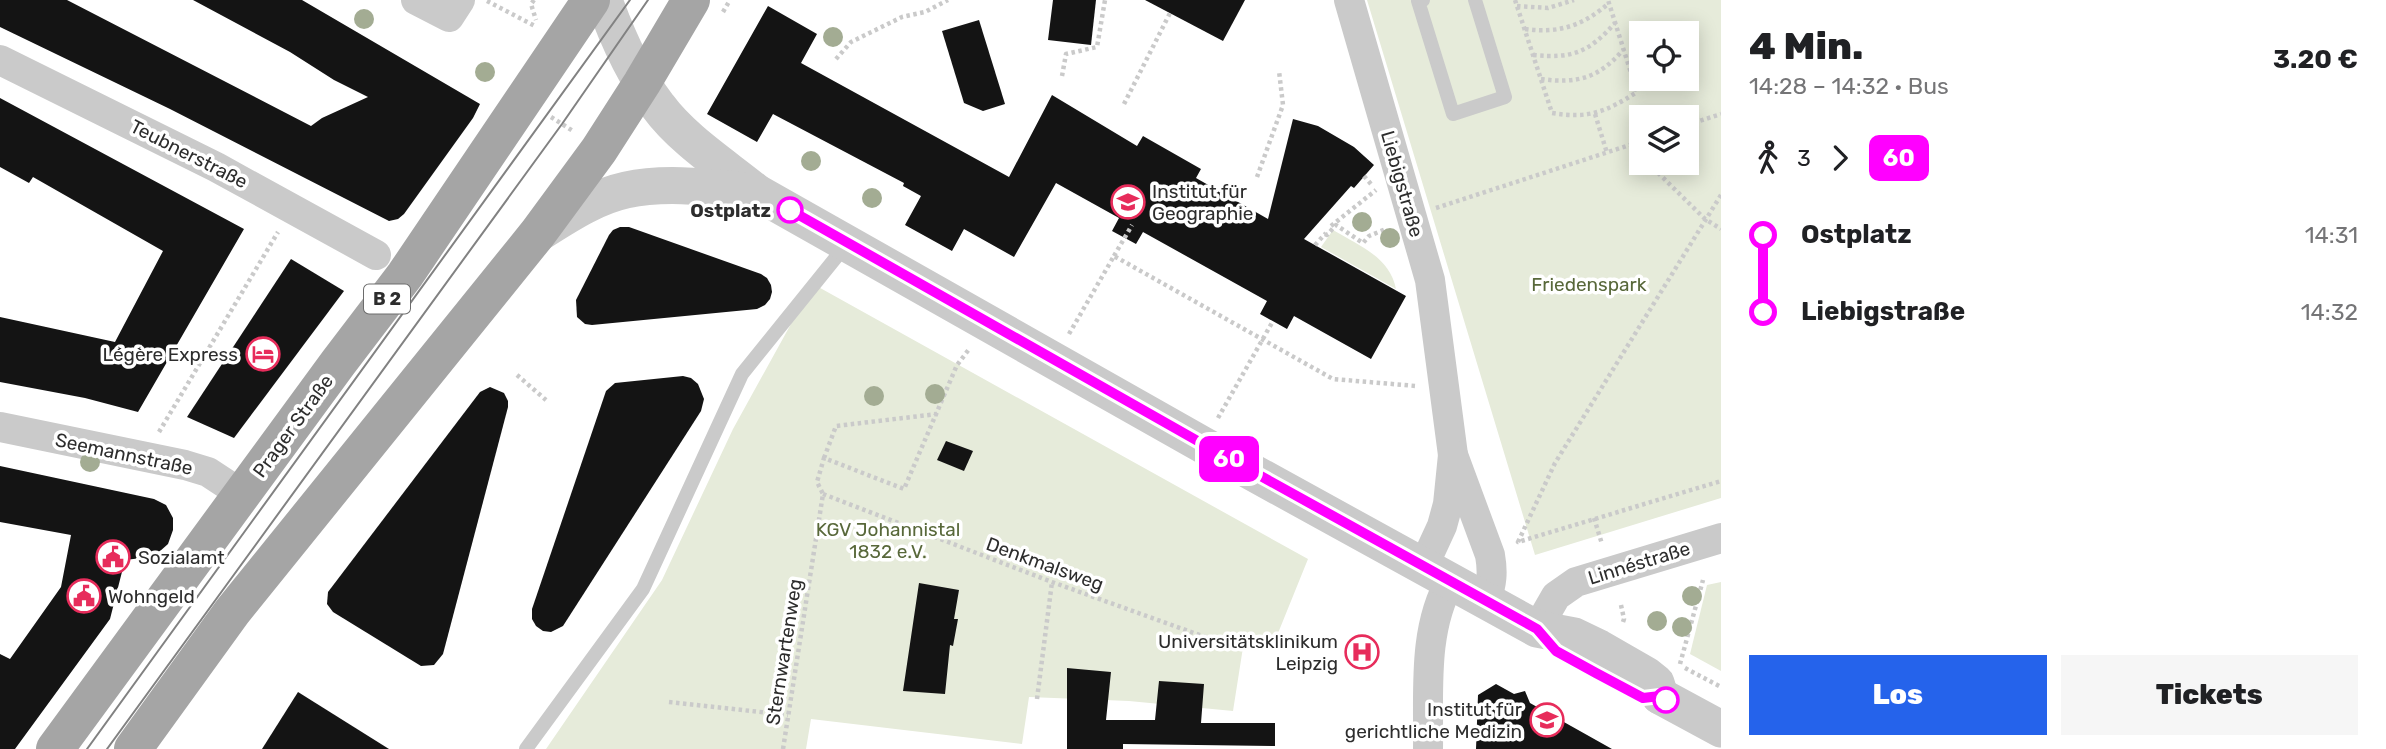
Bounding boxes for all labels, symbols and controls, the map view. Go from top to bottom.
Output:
map controls [1629,21,1699,175]
button: locate [1629,21,1699,91]
text: 4 Min. [1749,23,1863,69]
text: 3.20 € [2273,44,2358,75]
text: 14:28 – 14:32 · Bus [1749,72,1949,100]
button: layers [1629,105,1699,175]
street label: Teubnerstraße [127,115,251,193]
street label: Liebigstraße [1376,128,1428,240]
icon: walk [1749,139,1787,177]
icon: forward [1821,139,1859,177]
text: 3 [1797,144,1811,172]
text: 60 [1883,144,1915,172]
place label: Institut für Geographie [1152,180,1254,225]
school or university icon: Institut für Geographie [1109,183,1147,221]
marker: Ostplatz [777,197,803,223]
place label: Ostplatz [690,199,771,222]
text: Ostplatz [1801,219,1912,250]
text: 14:31 [2305,221,2358,249]
park label: Friedenspark [1531,273,1647,296]
road number: B 2 [364,284,410,314]
text: Liebigstraße [1801,296,1965,327]
text: 14:32 [2301,298,2358,326]
hotel icon: Légère Express [244,335,282,373]
place label: Légère Express [102,343,238,366]
street label: Prager Straße [248,370,338,482]
street label: Seemannstraße [53,428,195,480]
line badge: 60 [1198,436,1260,482]
text: 60 [1213,445,1245,473]
park label: KGV Johannistal 1832 e.V. [816,518,960,563]
street label: Denkmalsweg [983,532,1107,596]
street label: Linnéstraße [1585,537,1693,589]
public building icon: Sozialamt [94,538,132,576]
place label: Sozialamt [138,546,225,569]
public building icon: Wohngeld [65,577,103,615]
street label: Sternwartenweg [761,577,807,727]
place label: Wohngeld [108,585,195,608]
place label: Universitätsklinikum Leipzig [1158,630,1338,675]
hospital icon: Universitätsklinikum Leipzig [1343,633,1381,671]
button: Los [1749,655,2047,735]
button: Tickets [2061,655,2358,735]
unlabelled marker [1653,687,1679,713]
place label: Institut für gerichtliche Medizin [1345,698,1523,743]
school or university icon: Institut für gerichtliche Medizin [1528,701,1566,739]

